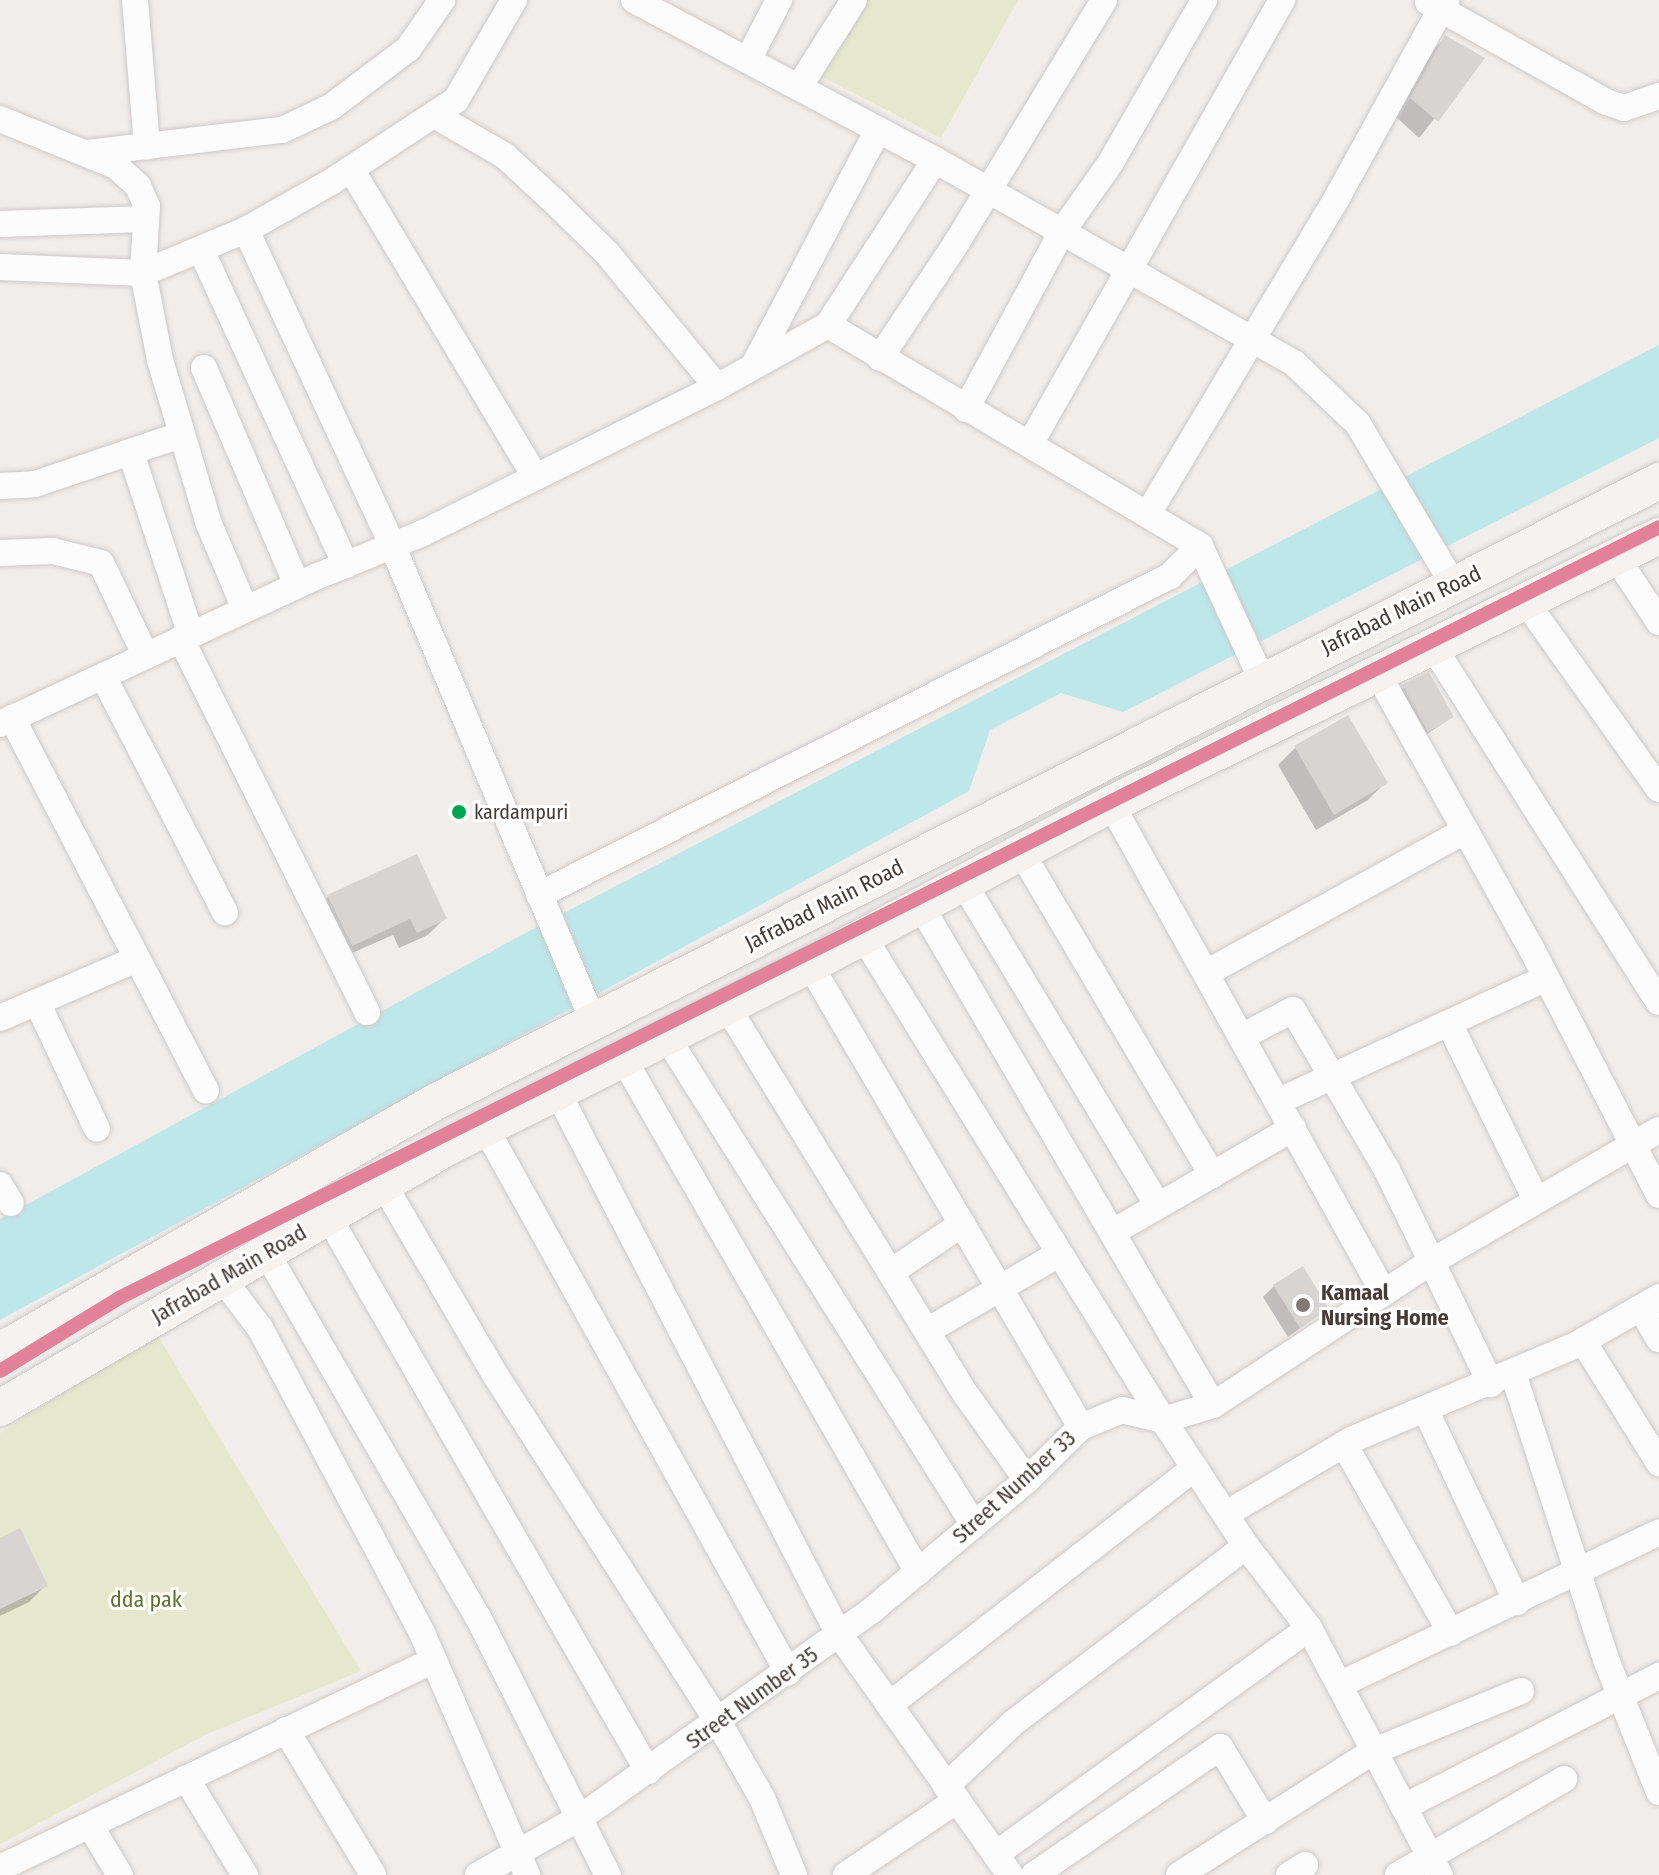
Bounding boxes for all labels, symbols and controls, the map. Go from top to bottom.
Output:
street label: Jafrabad Main Road [1317,560,1485,660]
place label: kardampuri [474,800,568,824]
marker: kardampuri [451,804,467,820]
street label: Jafrabad Main Road [740,854,908,956]
street label: Jafrabad Main Road [147,1219,311,1329]
place label: Kamaal Nursing Home [1321,1279,1449,1330]
marker: Kamaal Nursing Home [1292,1294,1314,1316]
street label: Street Number 33 [947,1425,1081,1549]
park label: dda pak [110,1587,182,1613]
street label: Street Number 35 [681,1641,823,1755]

